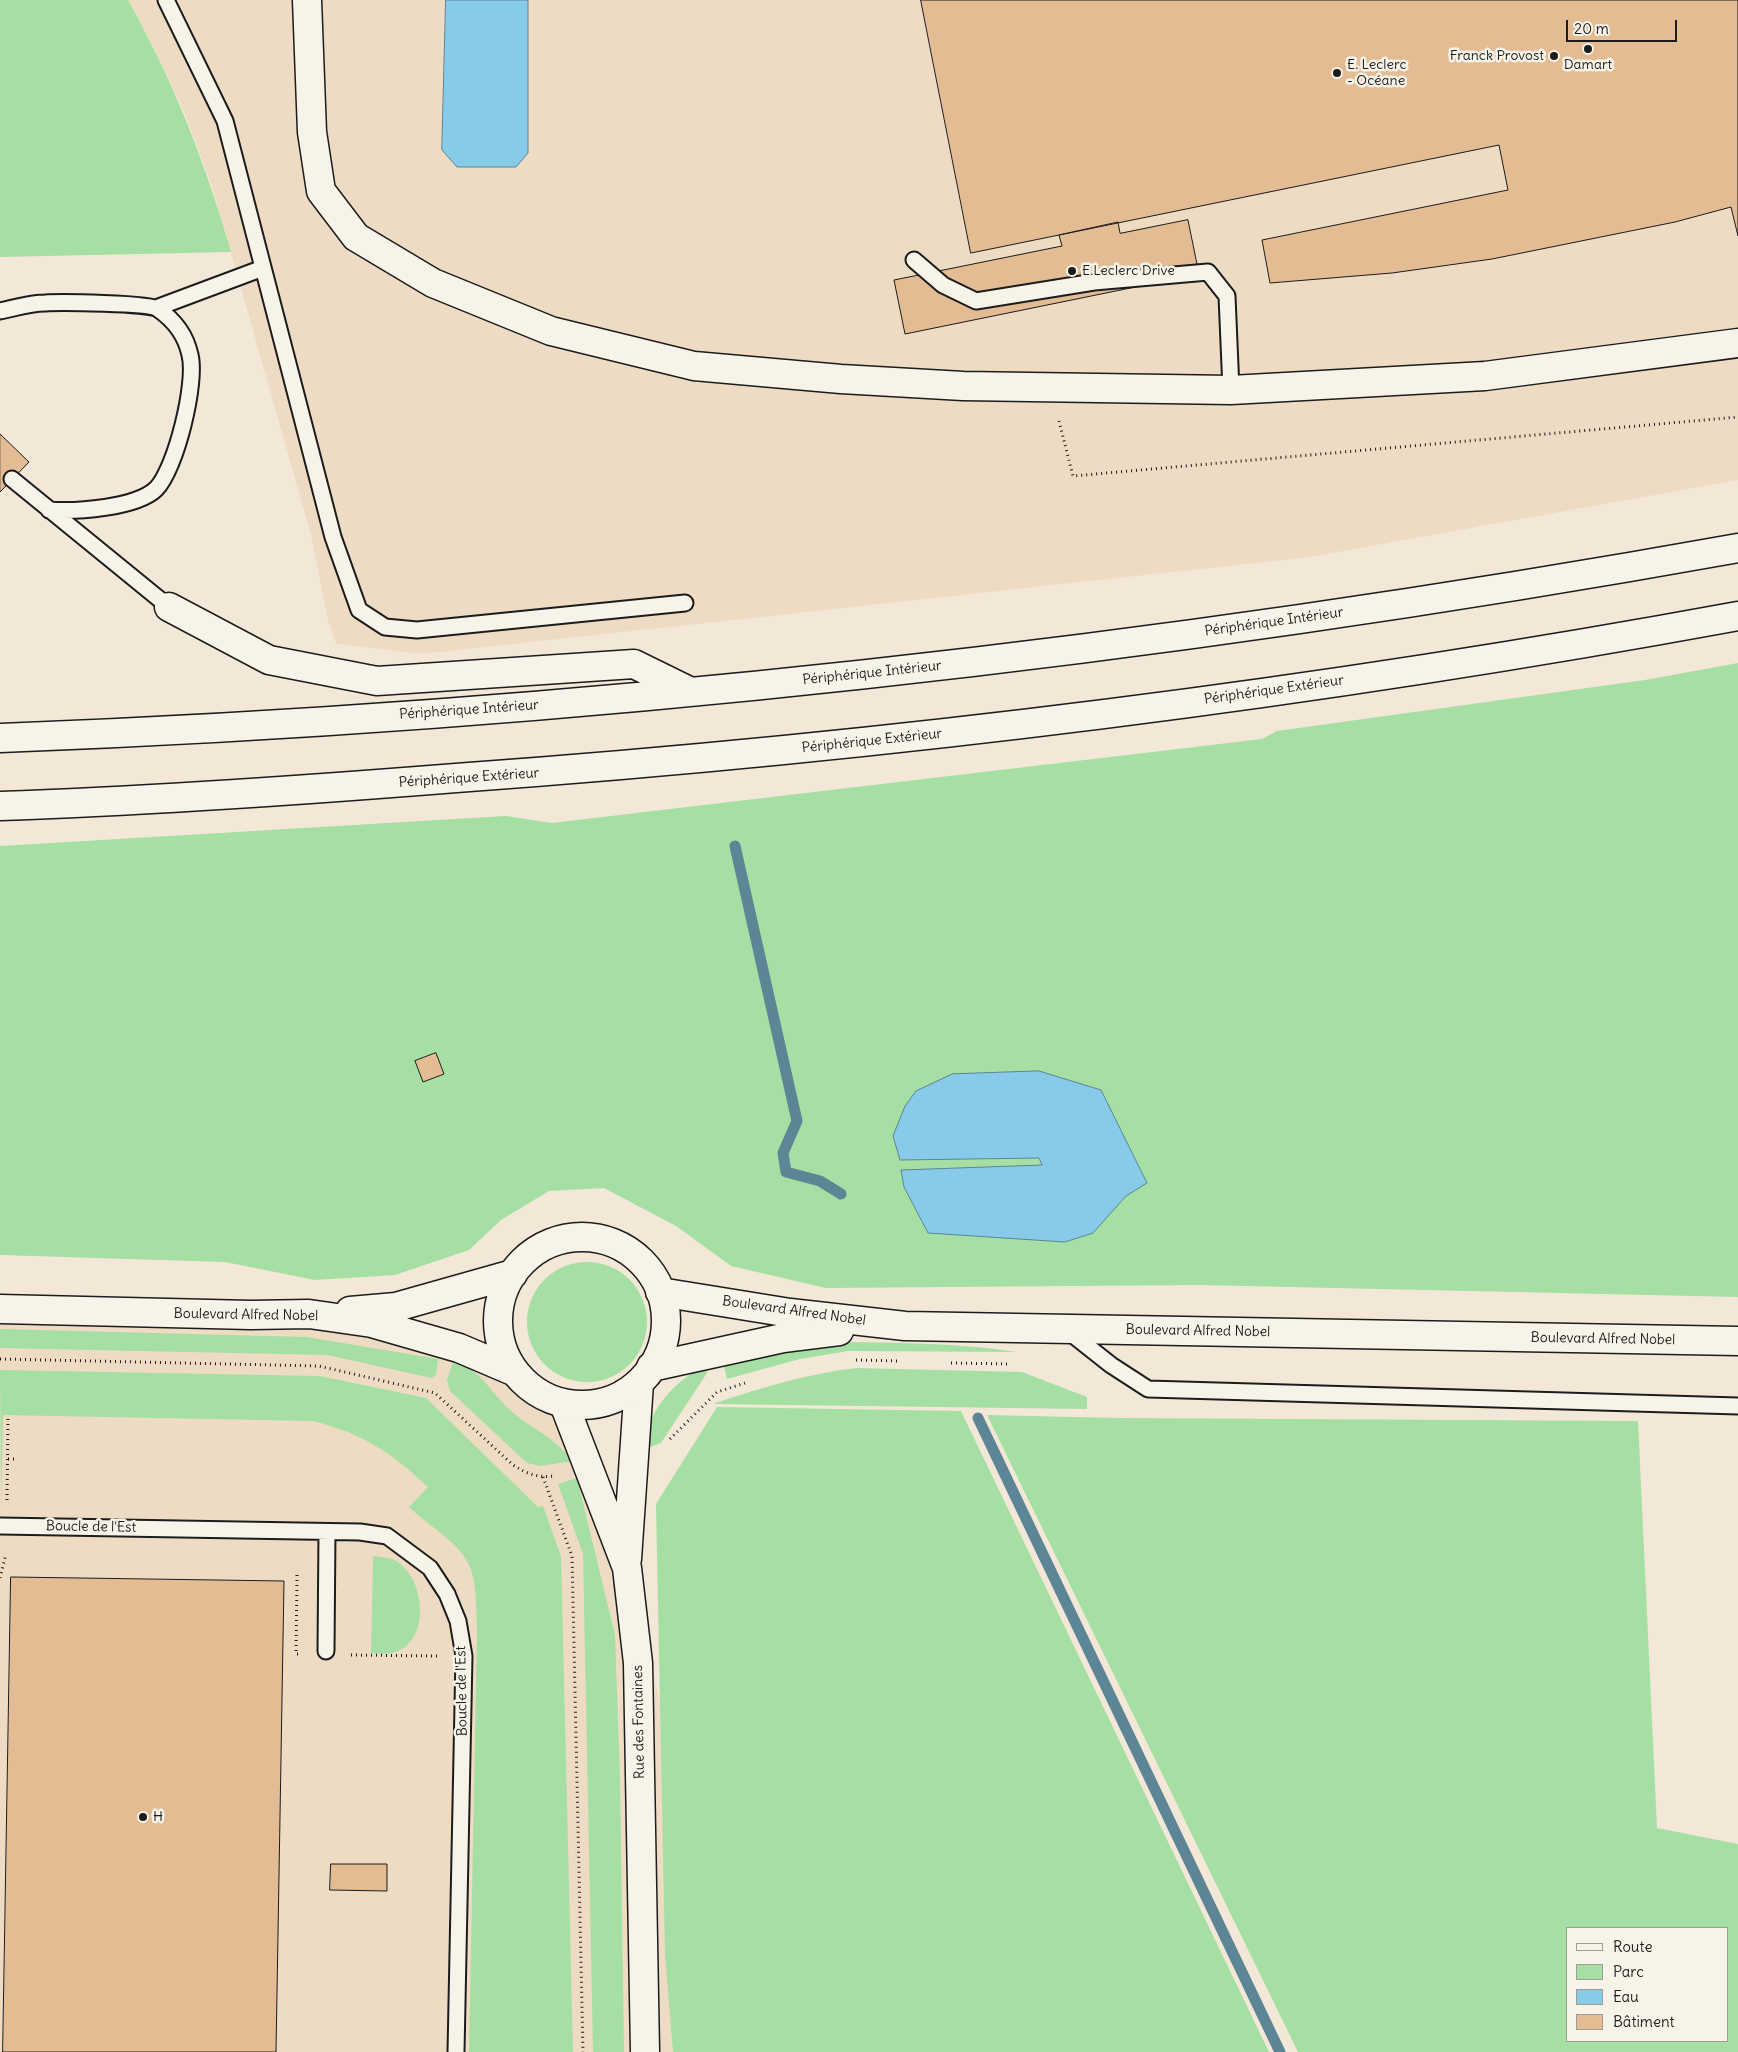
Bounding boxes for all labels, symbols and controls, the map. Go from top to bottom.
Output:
scale bar [1568,10,1679,42]
text: 20 m [1574,19,1609,38]
marker: Damart [1582,43,1594,55]
place label: Franck Provost [1450,48,1544,64]
marker: Franck Provost [1548,50,1560,62]
place label: E. Leclerc - Océane [1347,57,1407,90]
place label: Damart [1564,57,1612,73]
marker: E. Leclerc - Océane [1331,67,1343,79]
place label: E.Leclerc Drive [1082,263,1175,279]
marker: E.Leclerc Drive [1066,265,1078,277]
street label: Périphérique Intérieur [1204,604,1344,640]
street label: Périphérique Intérieur [802,657,942,689]
street label: Périphérique Extérieur [1203,672,1345,708]
street label: Périphérique Intérieur [399,697,539,723]
street label: Périphérique Extérieur [801,725,943,757]
street label: Périphérique Extérieur [398,765,540,791]
street label: Boulevard Alfred Nobel [721,1293,867,1329]
street label: Boulevard Alfred Nobel [174,1305,318,1325]
street label: Boulevard Alfred Nobel [1126,1321,1270,1341]
street label: Boulevard Alfred Nobel [1531,1329,1675,1349]
street label: Boucle de l'Est [46,1518,136,1536]
street label: Boucle de l'Est [453,1646,471,1736]
street label: Rue des Fontaines [630,1665,648,1779]
place label: H [153,1809,163,1825]
marker: H [137,1811,149,1823]
legend [1566,1927,1728,2042]
text: Route [1613,1937,1653,1956]
text: Parc [1613,1962,1644,1981]
text: Eau [1613,1987,1639,2006]
text: Bâtiment [1613,2012,1675,2031]

